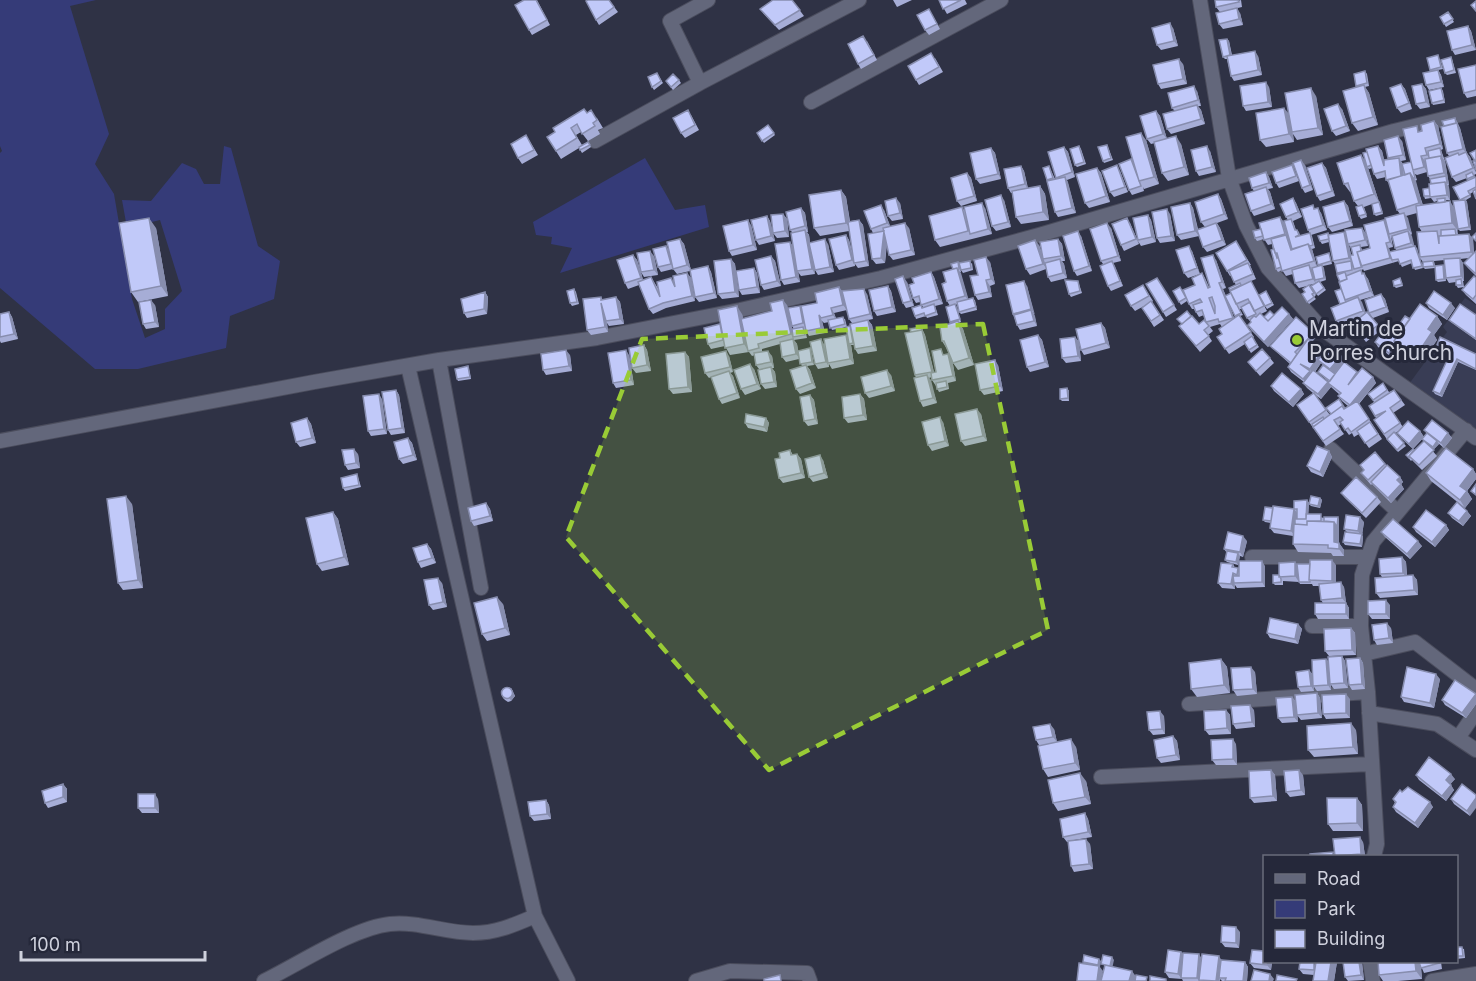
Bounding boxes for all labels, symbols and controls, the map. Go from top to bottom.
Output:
place label: Martin de Porres Church [1309,316,1452,365]
marker: Martin de Porres Church [1290,333,1304,347]
legend [1263,855,1458,963]
text: Road [1317,868,1360,889]
text: Park [1317,898,1356,919]
scale bar [21,924,206,962]
text: Building [1317,928,1385,949]
text: 100 m [30,934,81,955]

